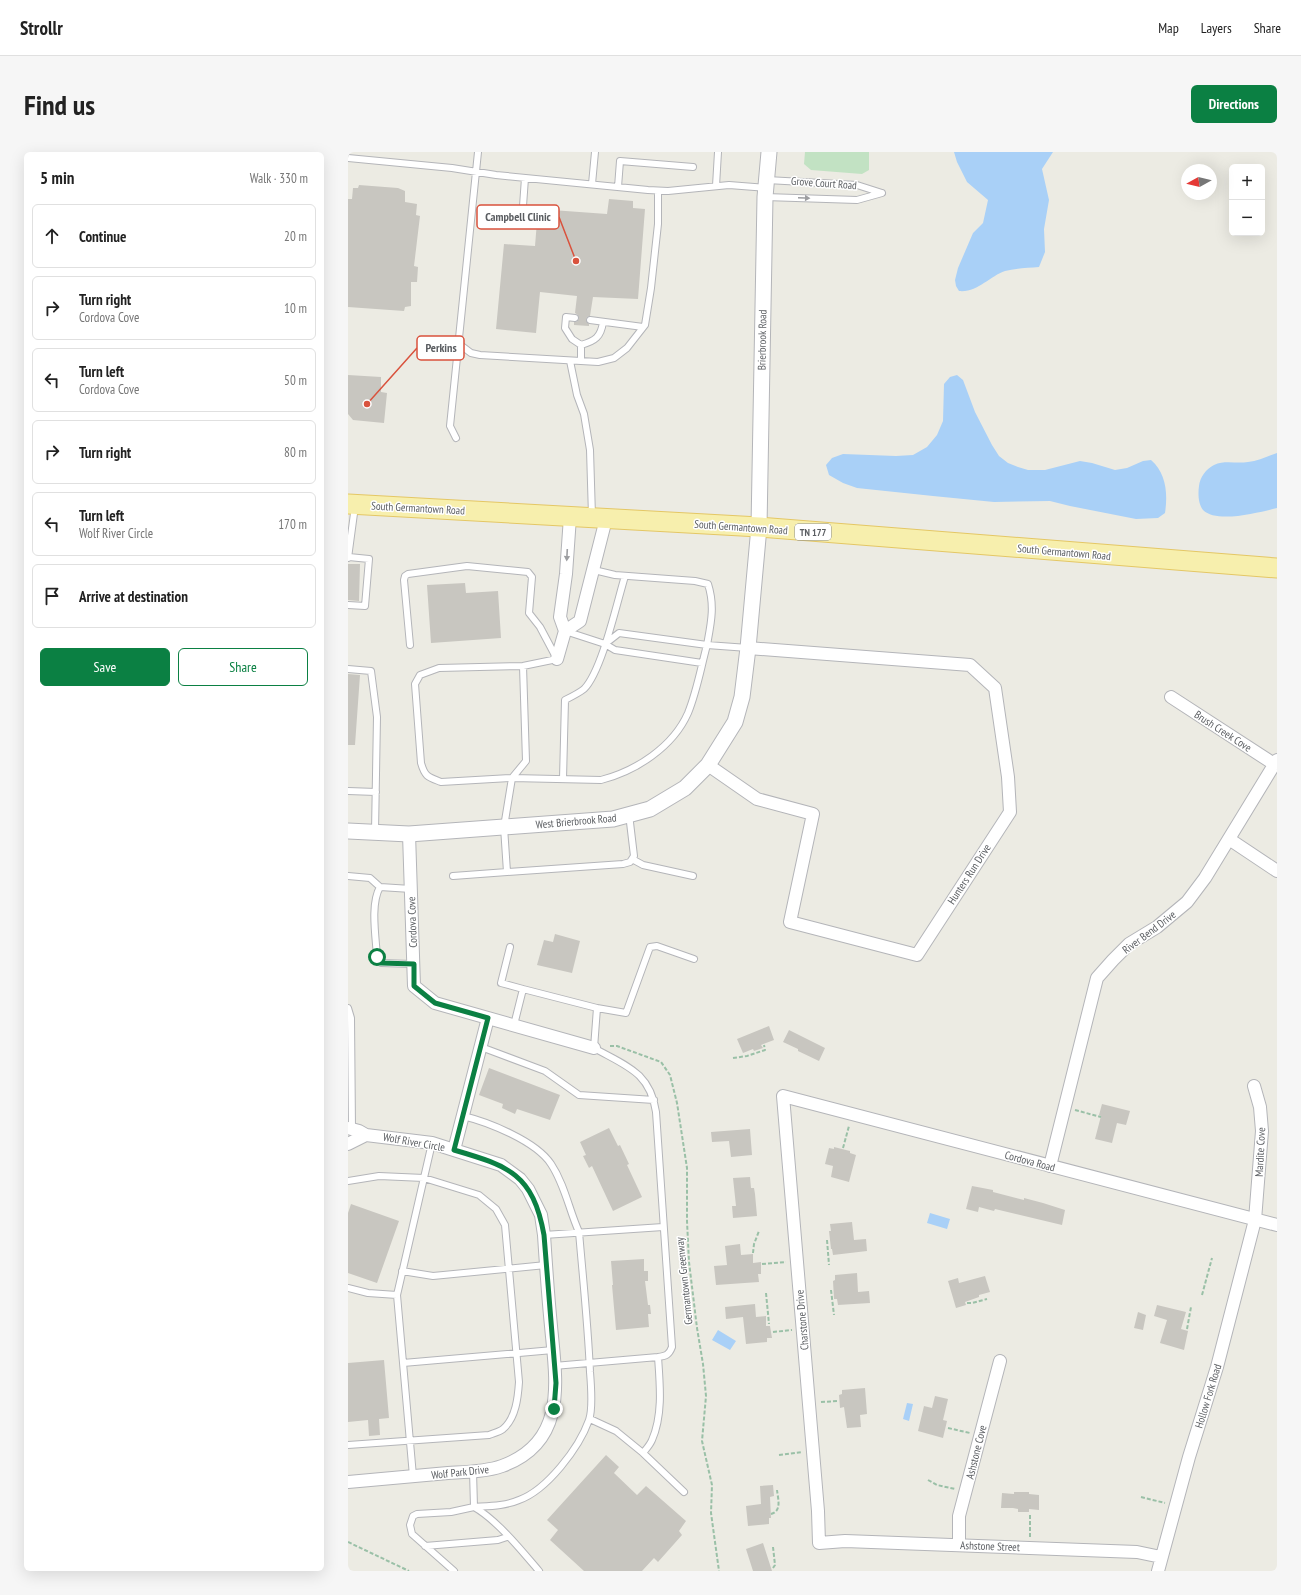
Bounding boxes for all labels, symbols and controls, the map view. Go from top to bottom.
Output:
text: Strollr [20,16,63,40]
text: Map [1158,19,1179,37]
text: Layers [1201,19,1232,37]
text: Share [1254,19,1281,37]
button: Directions [1191,85,1277,123]
text: Find us [24,86,95,123]
north arrow [1181,164,1217,200]
map controls [1229,164,1265,236]
button: + [1229,164,1265,200]
text: 5 min [40,167,74,189]
text: Walk · 330 m [250,170,308,187]
street label: Grove Court Road [791,174,858,192]
one-way arrow [798,195,811,201]
button: − [1229,200,1265,236]
callout: Campbell Clinic [477,205,559,229]
text: Campbell Clinic [485,209,552,224]
icon: ahead [41,225,63,247]
text: Continue [79,227,126,246]
text: 20 m [284,228,307,245]
text: Turn right [79,290,131,309]
icon: right [41,297,63,319]
text: 10 m [284,300,307,317]
text: Cordova Cove [79,309,139,326]
street label: Brierbrook Road [754,309,770,370]
callout: Perkins [417,336,464,360]
text: Perkins [425,340,457,355]
text: Turn left [79,362,124,381]
icon: left [41,369,63,391]
text: 50 m [284,372,307,389]
text: Cordova Cove [79,381,139,398]
icon: right [41,441,63,463]
text: Turn right [79,443,131,462]
text: 80 m [284,444,307,461]
street label: South Germantown Road [371,499,465,517]
text: Turn left [79,506,124,525]
icon: left [41,513,63,535]
text: 170 m [278,516,307,533]
street label: South Germantown Road [694,517,789,537]
road number: TN 177 [795,524,831,540]
text: Wolf River Circle [79,525,153,542]
street label: South Germantown Road [1017,541,1112,563]
one-way arrow [564,549,571,561]
icon: arrive [41,585,63,607]
text: Arrive at destination [79,587,188,606]
button: Save [40,648,170,686]
button: Share [178,648,308,686]
street label: Brush Creek Cove [1192,707,1255,755]
street label: West Brierbrook Road [535,810,617,832]
street label: Hunters Run Drive [944,841,994,907]
street label: Cordova Cove [404,896,420,948]
street label: River Bend Drive [1119,907,1179,957]
route start [368,948,386,966]
street label: Mardite Cove [1252,1126,1268,1177]
street label: Wolf River Circle [382,1130,447,1154]
street label: Cordova Road [1003,1148,1057,1175]
street label: Germantown Greenway [672,1236,696,1325]
street label: Charstone Drive [792,1289,812,1351]
street label: Hollow Fork Road [1192,1362,1224,1430]
route end [545,1400,563,1418]
street label: Ashstone Cove [963,1423,990,1480]
street label: Wolf Park Drive [430,1462,490,1482]
street label: Ashstone Street [960,1538,1020,1554]

